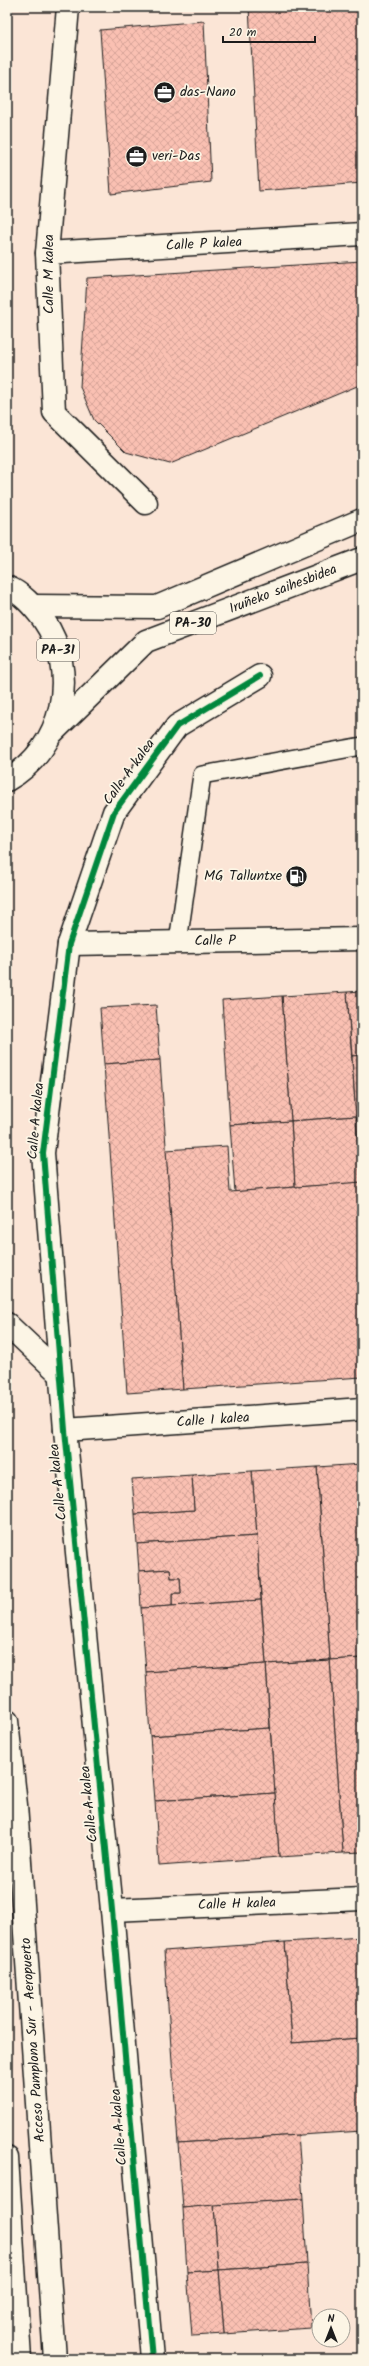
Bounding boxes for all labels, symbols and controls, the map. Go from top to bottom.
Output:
scale bar [223,18,315,44]
text: 20 m [229,23,257,42]
office icon: das-Nano [151,79,177,105]
place label: das-Nano [180,81,236,103]
office icon: veri-Das [123,143,149,169]
place label: veri-Das [152,145,200,167]
street label: Calle P kalea [165,231,243,257]
street label: Calle M kalea [38,234,60,314]
street label: Iruñeko saihesbidea [226,558,340,620]
road number: PA-30 [170,612,216,634]
road number: PA-31 [37,639,79,661]
street label: Calle A kalea [97,734,161,810]
fuel station icon: MG Talluntxe [284,863,310,889]
place label: MG Talluntxe [204,865,283,887]
street label: Calle P [194,930,236,952]
street label: Calle A kalea [22,1082,50,1160]
street label: Calle I kalea [176,1406,250,1434]
street label: Calle A kalea [43,1442,73,1522]
street label: Calle A kalea [74,1764,104,1844]
street label: Calle H kalea [198,1892,276,1916]
street label: Acceso Pamplona Sur - Aeropuerto [15,1937,51,2143]
street label: Calle A kalea [105,2088,133,2166]
north arrow [311,2308,351,2348]
text: N [328,2310,335,2328]

